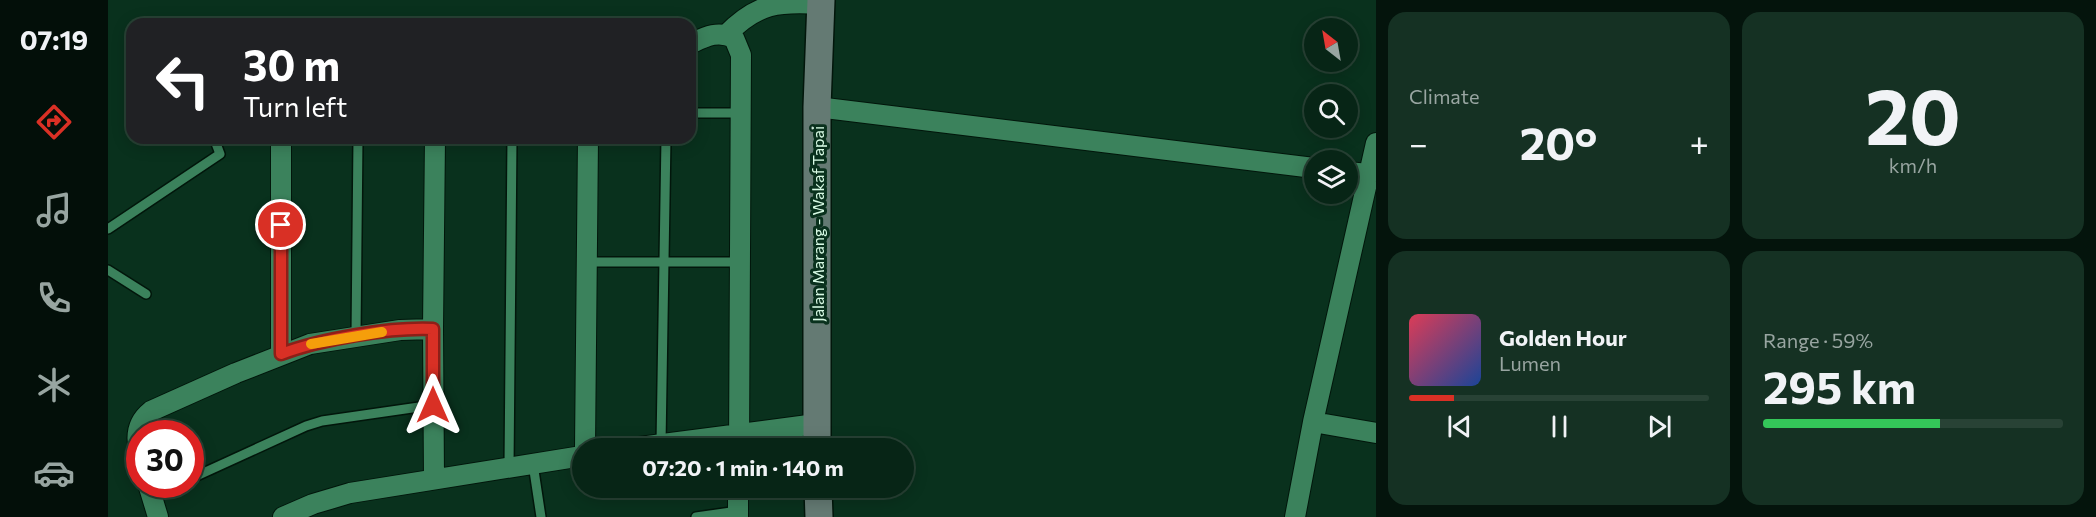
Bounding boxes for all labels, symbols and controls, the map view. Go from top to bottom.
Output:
north arrow [1304,18,1358,72]
map controls [1304,18,1358,204]
text: 07:19 [20,23,88,56]
text: 30 m [243,38,340,90]
icon: left [144,42,222,120]
text: 20 [1865,66,1961,161]
button: search [1304,84,1358,138]
text: Climate [1409,84,1479,108]
text: Turn left [243,90,347,123]
icon: directions [33,101,75,143]
text: 20° [1520,114,1598,169]
text: − [1409,122,1428,163]
text: + [1690,122,1709,163]
street label: Jalan Marang - Wakaf Tapai [808,126,827,322]
button: layers [1304,150,1358,204]
text: km/h [1889,153,1937,177]
icon: music [33,189,75,231]
pin [255,199,306,250]
icon: arrive [264,208,297,241]
icon: phone [33,277,75,319]
text: Golden Hour [1499,324,1627,351]
text: Range · 59% [1763,328,1873,352]
text: Lumen [1499,351,1561,375]
text: 295 km [1763,358,1916,413]
icon: climate [33,364,75,406]
position arrow [401,373,465,437]
icon: previous [1443,410,1476,443]
icon: pause [1543,410,1576,443]
icon: next [1643,410,1676,443]
speed limit sign: 30 [126,420,204,498]
icon: car [33,452,75,494]
text: 07:20 · 1 min · 140 m [642,454,844,481]

